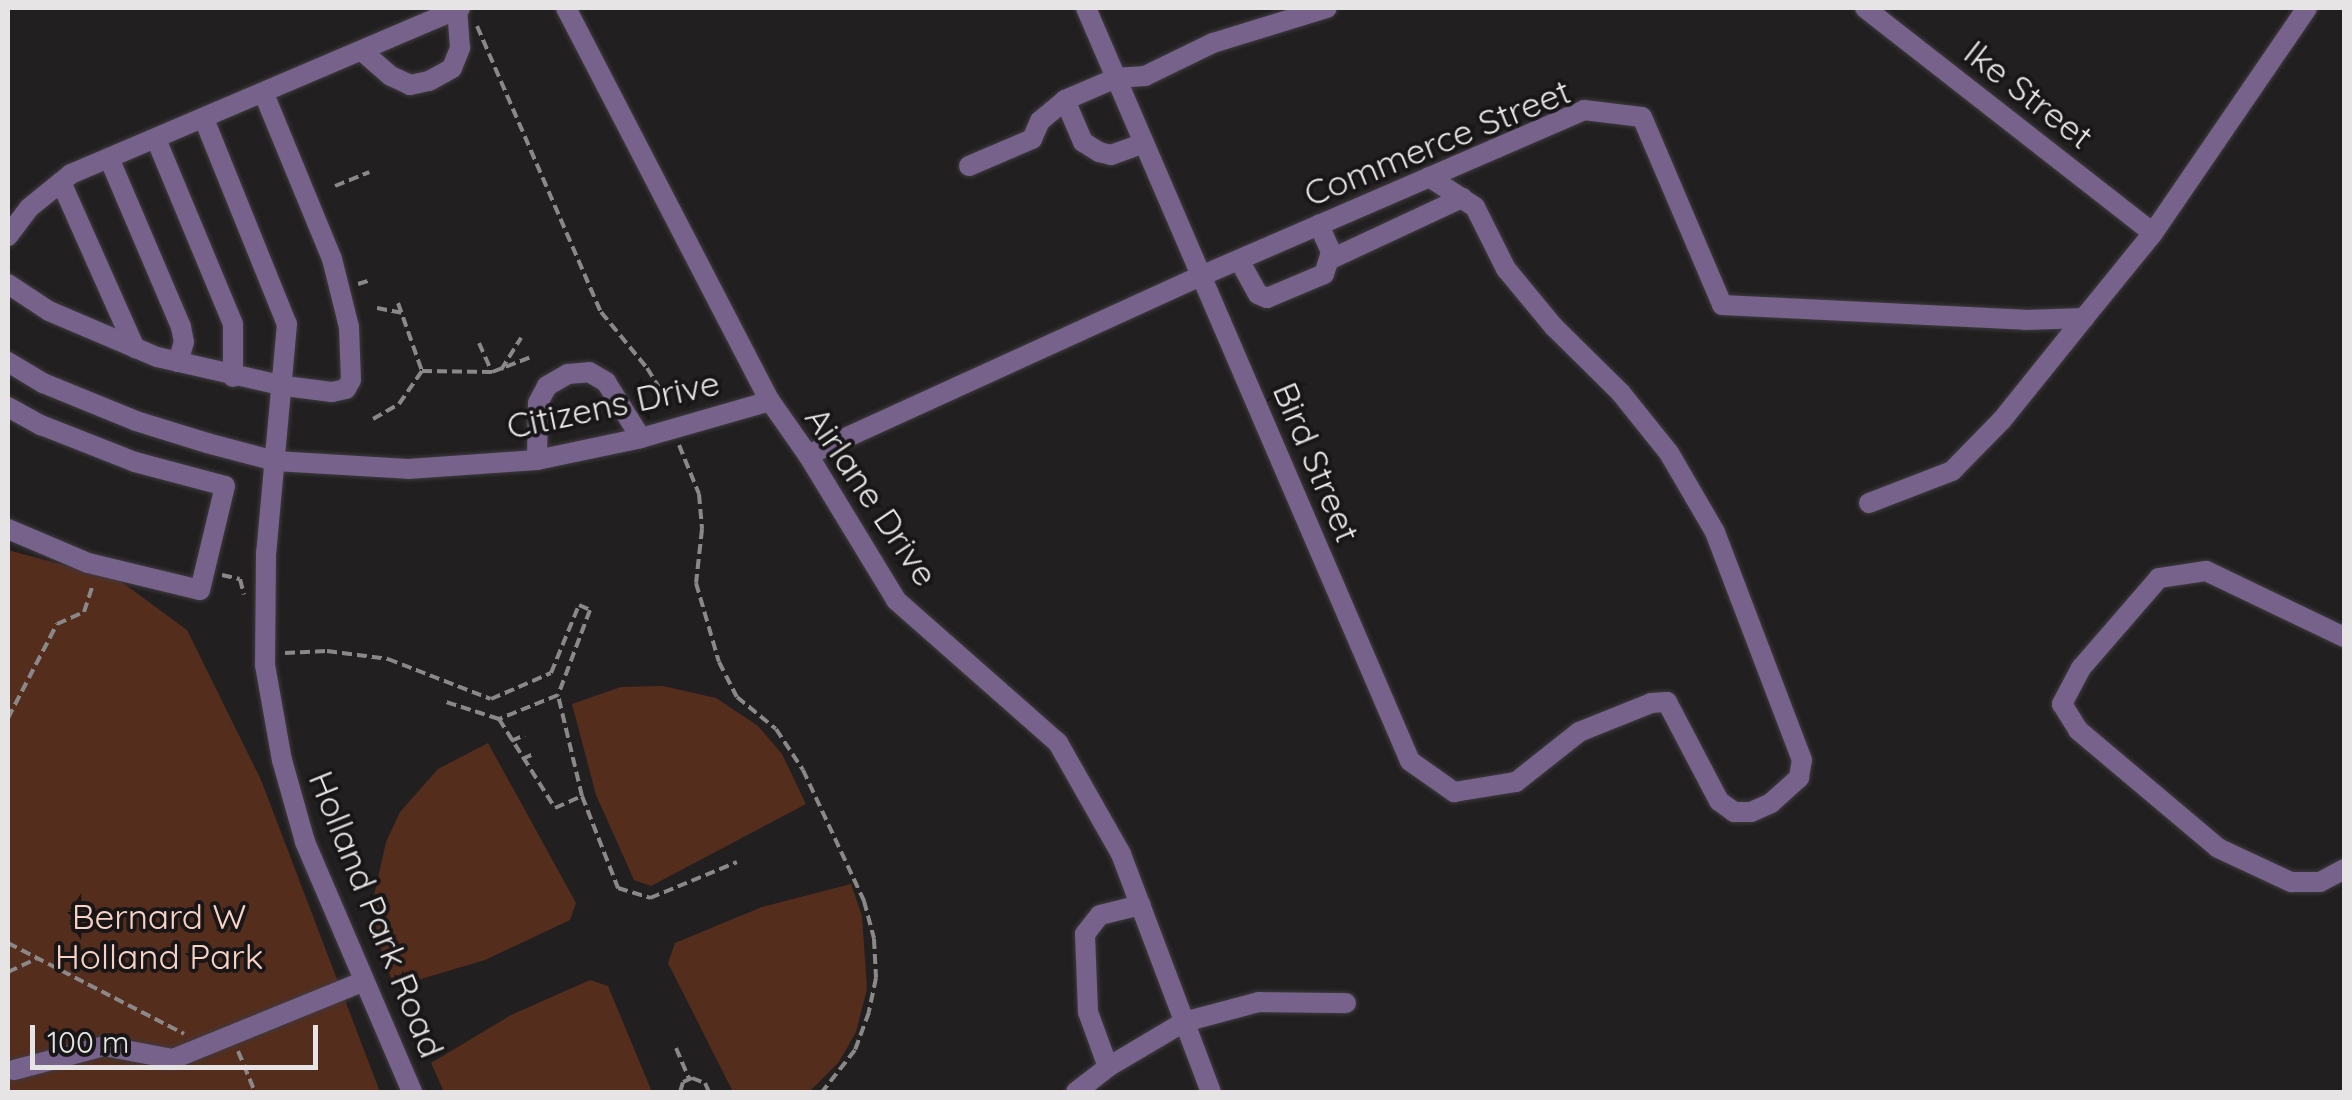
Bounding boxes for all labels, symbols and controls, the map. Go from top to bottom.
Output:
street label: Ike Street [1956,31,2102,157]
street label: Commerce Street [1298,69,1576,215]
street label: Citizens Drive [503,361,723,447]
street label: Bird Street [1265,376,1369,548]
street label: Airlane Drive [797,399,947,593]
street label: Holland Park Road [300,765,454,1063]
park label: Bernard W Holland Park [55,895,263,977]
scale bar [35,1005,322,1067]
text: 100 m [47,1023,129,1061]

